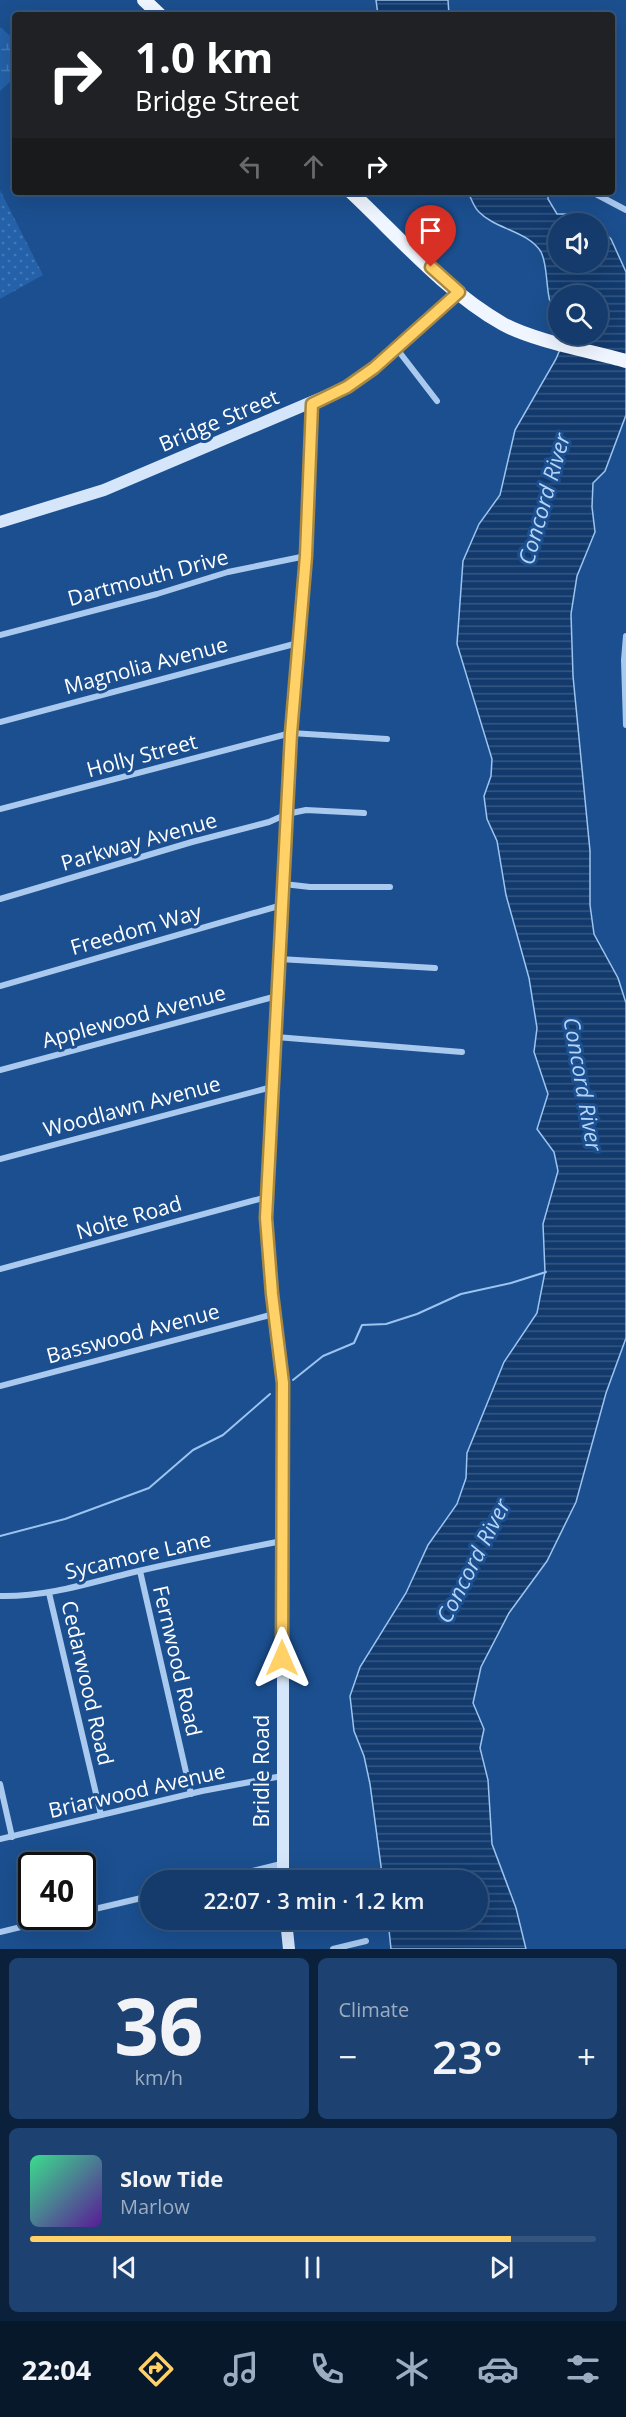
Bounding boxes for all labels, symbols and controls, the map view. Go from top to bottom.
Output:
text: 1.0 km [135,28,273,85]
icon: right [36,36,114,114]
text: Bridge Street [135,82,299,119]
icon: left [234,150,267,183]
icon: ahead [297,150,330,183]
icon: right [360,150,393,183]
pin [405,205,456,267]
map controls [548,213,608,345]
button: sound [548,213,608,273]
icon: arrive [414,214,447,247]
button: search [548,285,608,345]
street label: Bridge Street [154,382,283,458]
water label: Concord River [510,428,576,568]
street label: Dartmouth Drive [64,542,231,612]
street label: Magnolia Avenue [61,630,231,700]
street label: Holly Street [83,727,200,783]
street label: Parkway Avenue [58,805,220,877]
street label: Freedom Way [67,897,205,961]
street label: Applewood Avenue [39,978,229,1054]
water label: Concord River [557,1015,611,1154]
street label: Woodlawn Avenue [40,1069,223,1143]
street label: Nolte Road [73,1189,185,1245]
street label: Basswood Avenue [43,1296,222,1370]
water label: Concord River [428,1492,517,1628]
street label: Sycamore Lane [62,1525,213,1585]
street label: Fernwood Road [147,1583,209,1739]
street label: Cedarwood Road [55,1598,121,1768]
position arrow [250,1626,314,1690]
street label: Bridle Road [247,1715,275,1827]
street label: Briarwood Avenue [46,1756,228,1824]
speed limit sign: 40 [18,1852,96,1930]
text: 22:07 · 3 min · 1.2 km [203,1885,425,1915]
text: 36 [114,1972,203,2078]
text: Climate [339,1996,409,2023]
text: 23° [432,2026,503,2087]
text: − [339,2034,357,2079]
text: + [577,2034,596,2079]
text: km/h [134,2064,183,2091]
text: Slow Tide [120,2163,223,2193]
text: Marlow [120,2193,190,2220]
icon: previous [108,2251,141,2284]
icon: pause [296,2251,329,2284]
icon: next [485,2251,518,2284]
icon: directions [135,2348,177,2390]
icon: music [220,2348,262,2390]
icon: phone [306,2348,348,2390]
icon: climate [391,2348,433,2390]
icon: car [477,2348,519,2390]
icon: filters [562,2348,604,2390]
text: 22:04 [22,2351,91,2388]

